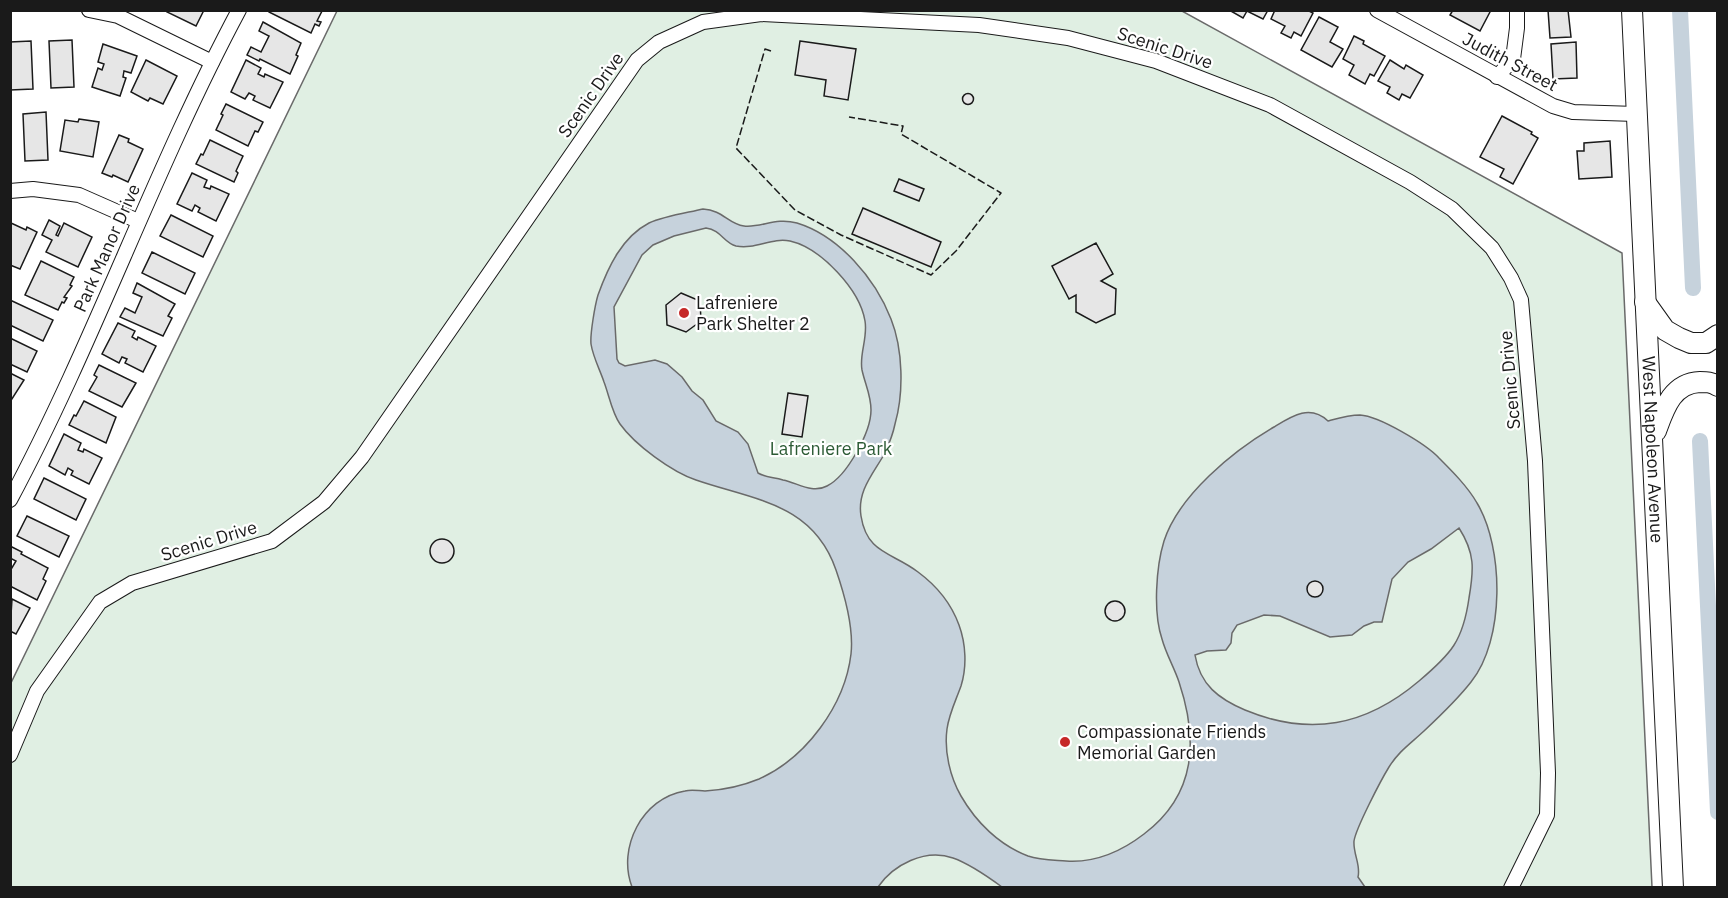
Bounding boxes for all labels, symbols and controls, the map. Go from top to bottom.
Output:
street label: Scenic Drive [1114,21,1216,74]
street label: Judith Street [1459,27,1562,96]
street label: Scenic Drive [553,47,628,142]
street label: Park Manor Drive [68,180,145,315]
place label: Lafreniere Park Shelter 2 [696,291,810,335]
marker: Lafreniere Park Shelter 2 [677,306,691,320]
street label: Scenic Drive [1494,330,1525,430]
street label: West Napoleon Avenue [1637,355,1669,544]
park label: Lafreniere Park [770,437,893,460]
street label: Scenic Drive [158,515,260,566]
place label: Compassionate Friends Memorial Garden [1077,720,1266,764]
marker: Compassionate Friends Memorial Garden [1058,735,1072,749]

